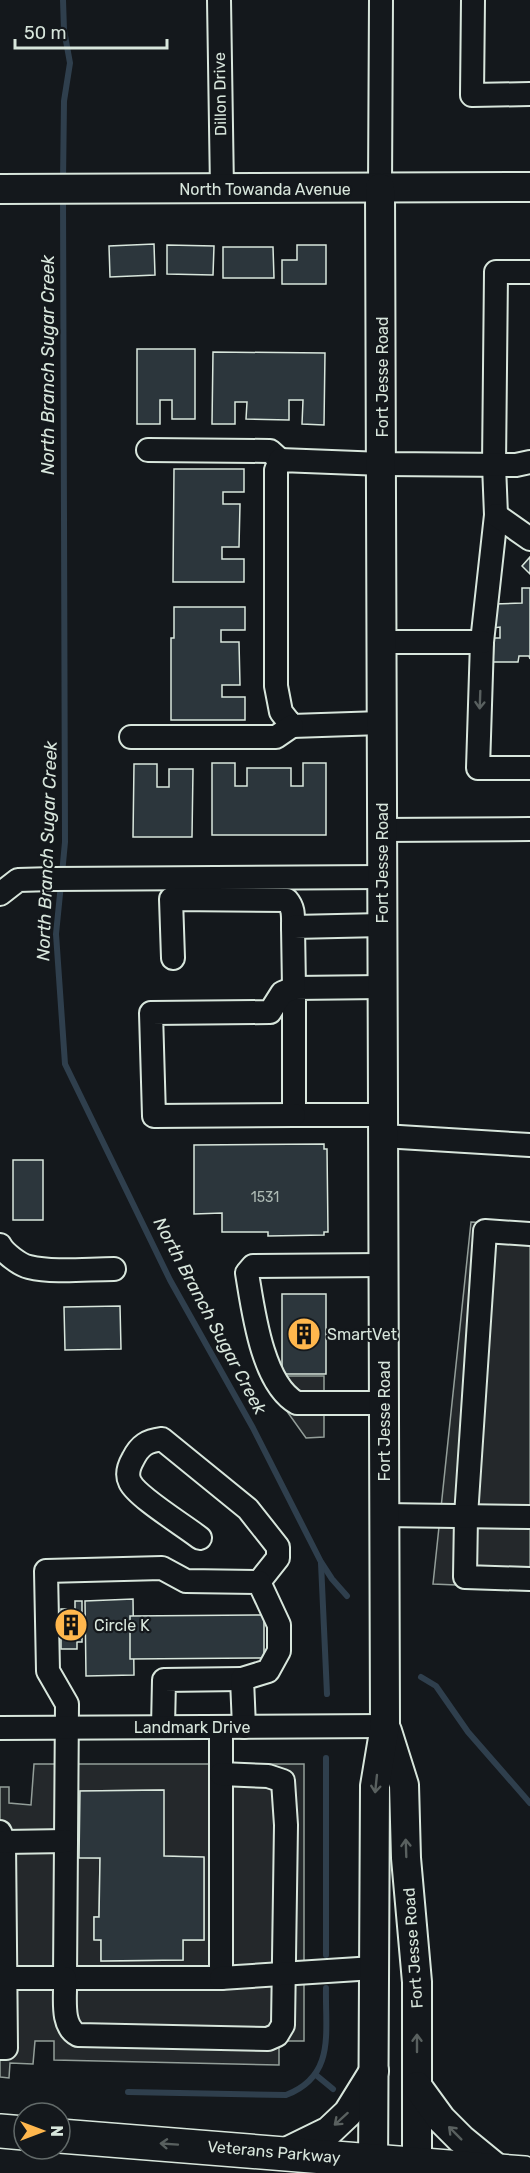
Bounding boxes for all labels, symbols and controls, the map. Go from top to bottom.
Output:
scale bar [15,12,166,50]
text: 50 m [24,22,67,44]
street label: Dillon Drive [210,52,230,136]
street label: North Towanda Avenue [179,180,351,199]
water label: North Branch Sugar Creek [37,254,59,475]
street label: Fort Jesse Road [373,317,392,437]
one-way arrow [475,690,486,710]
water label: North Branch Sugar Creek [32,740,62,961]
street label: Fort Jesse Road [373,803,392,923]
house number: 1531 [251,1189,279,1206]
water label: North Branch Sugar Creek [149,1214,272,1419]
building icon: SmartVet [286,1316,322,1352]
place label: SmartVet [327,1325,397,1344]
street label: Fort Jesse Road [375,1361,394,1481]
building icon: Circle K [53,1607,89,1643]
place label: Circle K [94,1616,150,1635]
street label: Landmark Drive [134,1718,250,1737]
one-way arrow [370,1773,381,1793]
one-way arrow [401,1839,412,1859]
street label: Fort Jesse Road [399,1887,427,2009]
one-way arrow [411,2033,423,2053]
north arrow [12,2101,72,2161]
one-way arrow [334,2112,349,2126]
text: N [47,2125,66,2137]
one-way arrow [448,2126,463,2141]
street label: Veterans Parkway [207,2137,342,2167]
one-way arrow [160,2138,180,2149]

